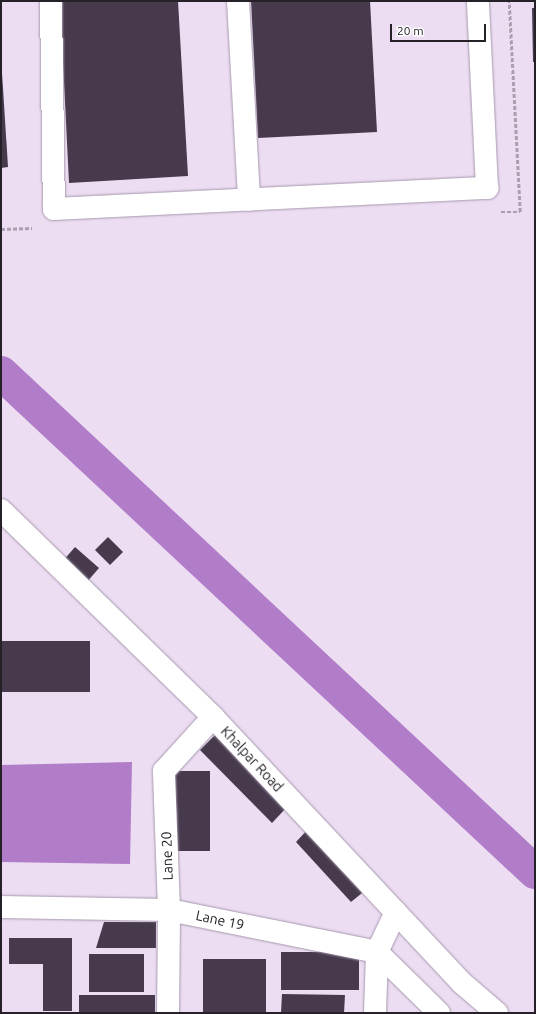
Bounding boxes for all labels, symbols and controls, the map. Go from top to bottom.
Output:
scale bar [392,16,488,42]
text: 20 m [397,24,424,37]
street label: Khalpar Road [217,723,287,795]
street label: Lane 20 [158,831,176,881]
street label: Lane 19 [194,907,246,933]

